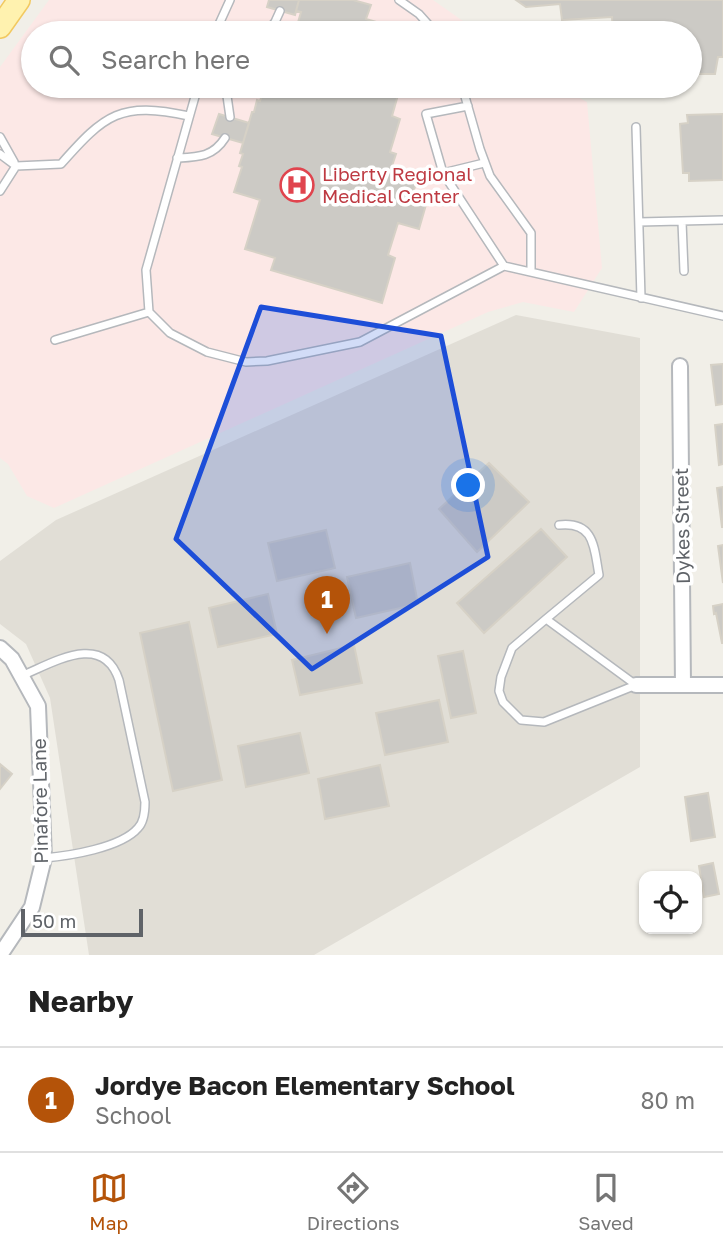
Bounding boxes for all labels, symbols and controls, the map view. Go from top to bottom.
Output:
search box [21,21,702,98]
icon: search [45,41,83,79]
text: Search here [101,44,250,75]
place label: Liberty Regional Medical Center [322,162,472,207]
hospital icon: Liberty Regional Medical Center [278,166,316,204]
your location [451,468,485,502]
street label: Dykes Street [669,468,694,584]
pin: 1 [304,576,350,634]
street label: Pinafore Lane [27,738,52,864]
map controls [639,871,702,934]
button: locate [639,871,702,934]
scale bar [21,906,144,938]
text: 50 m [32,909,76,932]
text: Nearby [28,983,133,1019]
text: Jordye Bacon Elementary School [95,1070,515,1101]
text: 1 [45,1086,57,1114]
text: 80 m [641,1086,695,1114]
text: School [95,1101,171,1129]
tab: Map [89,1169,128,1234]
tab: Directions [307,1169,400,1234]
tab: Saved [578,1169,634,1234]

